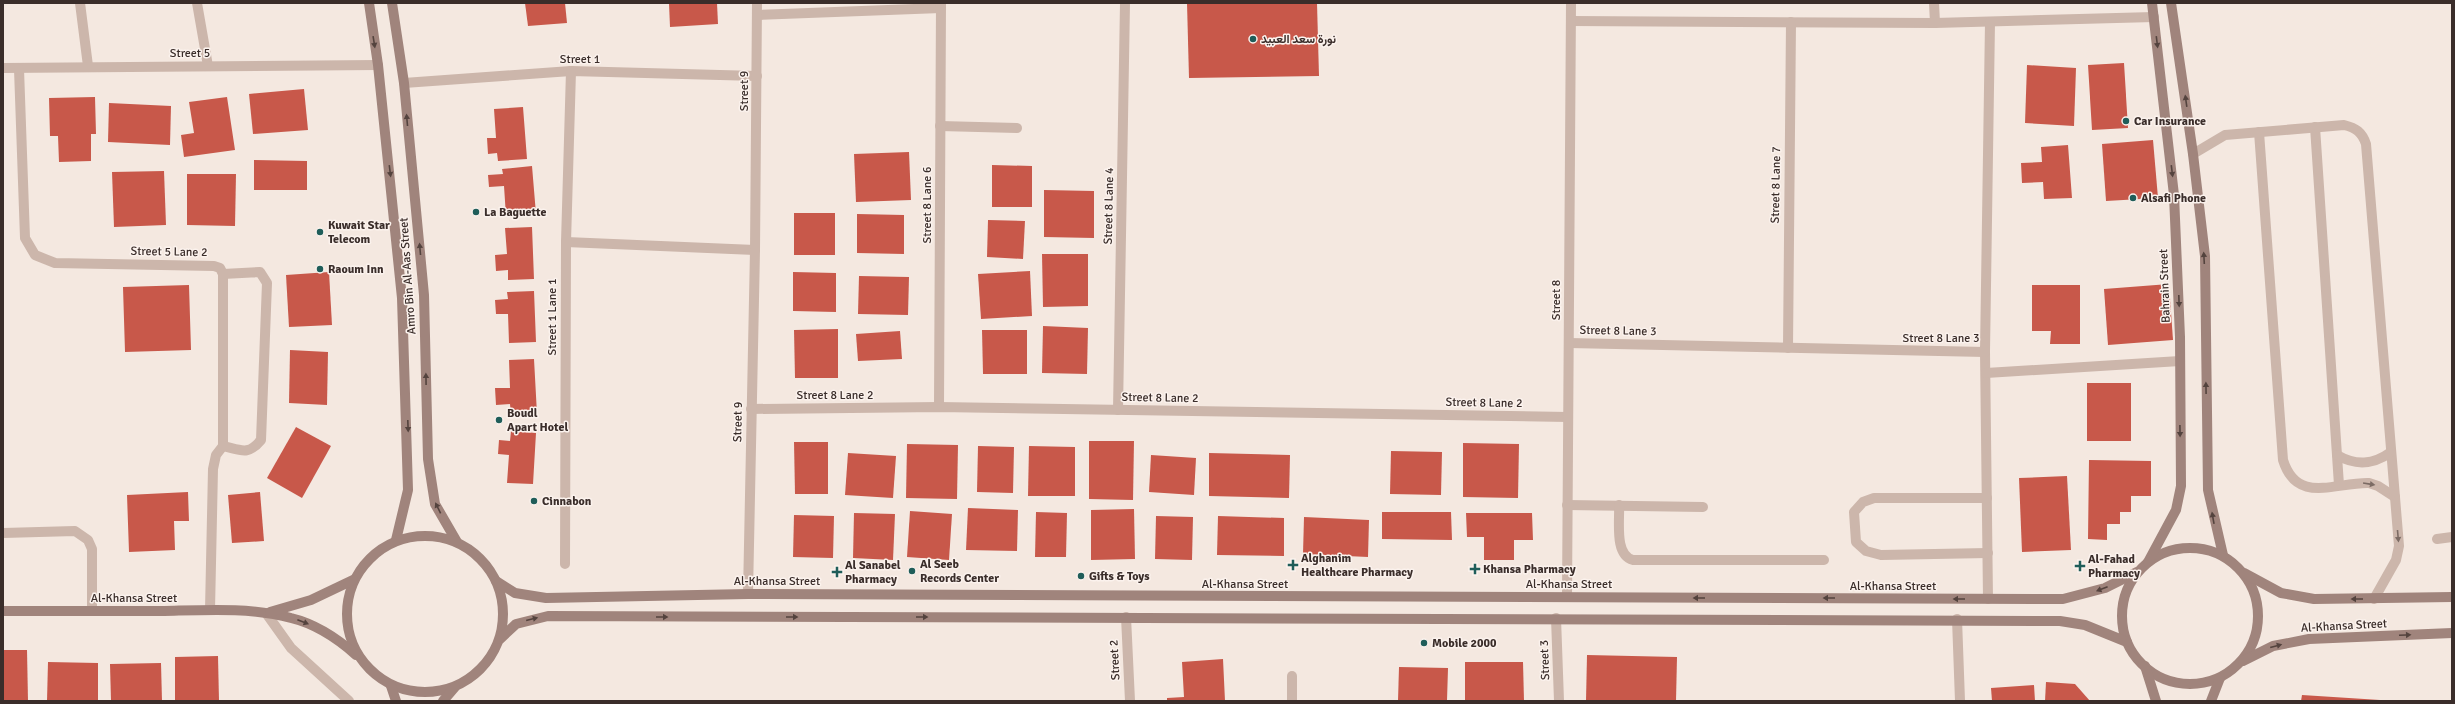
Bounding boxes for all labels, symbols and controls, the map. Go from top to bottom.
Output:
place label: نورة سعد العبيد [1261,32,1336,47]
marker: نورة سعد العبيد [1248,34,1258,44]
one-way arrow [372,35,378,48]
one-way arrow [2153,36,2160,48]
street label: Street 5 [170,46,210,61]
street label: Street 1 [560,52,600,67]
street label: Street 9 [737,71,752,111]
one-way arrow [2183,95,2189,107]
one-way arrow [404,114,411,126]
place label: Car Insurance [2134,114,2206,129]
marker: Car Insurance [2121,116,2131,126]
street label: Street 8 Lane 7 [1768,146,1784,224]
one-way arrow [386,165,393,177]
one-way arrow [2168,165,2175,177]
street label: Street 8 Lane 6 [920,167,935,243]
street label: Street 8 Lane 4 [1101,167,1117,245]
place label: Alsafi Phone [2141,191,2206,206]
marker: Alsafi Phone [2128,193,2138,203]
place label: La Baguette [484,205,546,220]
marker: La Baguette [471,207,481,217]
street label: Amro Bin Al-Aas Street [396,217,420,335]
place label: Kuwait Star Telecom [328,218,390,247]
marker: Kuwait Star Telecom [315,227,325,237]
one-way arrow [417,243,423,255]
street label: Street 5 Lane 2 [130,244,208,260]
street label: Bahrain Street [2156,249,2174,323]
one-way arrow [2201,252,2208,264]
place label: Raoum Inn [328,262,384,277]
marker: Raoum Inn [315,264,325,274]
street label: Street 1 Lane 1 [545,279,560,355]
street label: Street 8 [1549,280,1564,320]
one-way arrow [2175,295,2182,307]
street label: Street 8 Lane 3 [1579,323,1657,339]
street label: Street 8 Lane 3 [1903,331,1979,346]
one-way arrow [423,372,429,385]
one-way arrow [2203,381,2209,394]
street label: Street 8 Lane 2 [797,388,873,403]
street label: Street 8 Lane 2 [1121,390,1199,406]
street label: Street 8 Lane 2 [1445,395,1523,411]
street label: Street 9 [730,402,746,442]
place label: Boudl Apart Hotel [507,406,568,435]
marker: Boudl Apart Hotel [494,415,504,425]
one-way arrow [404,420,411,432]
one-way arrow [2177,425,2183,438]
one-way arrow [2363,481,2375,487]
place label: Cinnabon [542,494,592,509]
marker: Cinnabon [529,496,539,506]
one-way arrow [435,502,441,513]
one-way arrow [2210,511,2216,524]
one-way arrow [2395,530,2401,542]
place label: Alghanim Healthcare Pharmacy [1301,551,1413,580]
place label: Al-Fahad Pharmacy [2088,552,2140,581]
place label: Al Seeb Records Center [920,557,999,586]
place label: Al Sanabel Pharmacy [845,558,901,587]
marker: Alghanim Healthcare Pharmacy [1288,560,1298,570]
marker: Al-Fahad Pharmacy [2075,561,2085,571]
place label: Khansa Pharmacy [1483,562,1576,577]
marker: Khansa Pharmacy [1470,564,1480,574]
marker: Al Seeb Records Center [907,566,917,576]
marker: Al Sanabel Pharmacy [832,567,842,577]
place label: Gifts & Toys [1089,569,1150,584]
marker: Gifts & Toys [1076,571,1086,581]
street label: Al-Khansa Street [734,574,820,589]
street label: Al-Khansa Street [1202,577,1288,592]
street label: Al-Khansa Street [1526,577,1612,592]
street label: Al-Khansa Street [1850,579,1936,594]
one-way arrow [2095,587,2107,593]
street label: Al-Khansa Street [91,591,177,606]
one-way arrow [1692,595,1705,601]
one-way arrow [1822,595,1835,601]
one-way arrow [1952,596,1965,602]
one-way arrow [2350,596,2363,602]
one-way arrow [656,614,669,620]
one-way arrow [786,614,799,620]
one-way arrow [916,614,929,620]
one-way arrow [526,616,538,622]
street label: Al-Khansa Street [2300,616,2388,636]
one-way arrow [298,620,310,626]
one-way arrow [2399,632,2412,638]
place label: Mobile 2000 [1432,636,1497,651]
marker: Mobile 2000 [1419,638,1429,648]
street label: Street 2 [1106,639,1124,681]
street label: Street 3 [1537,640,1553,680]
one-way arrow [2270,642,2282,648]

